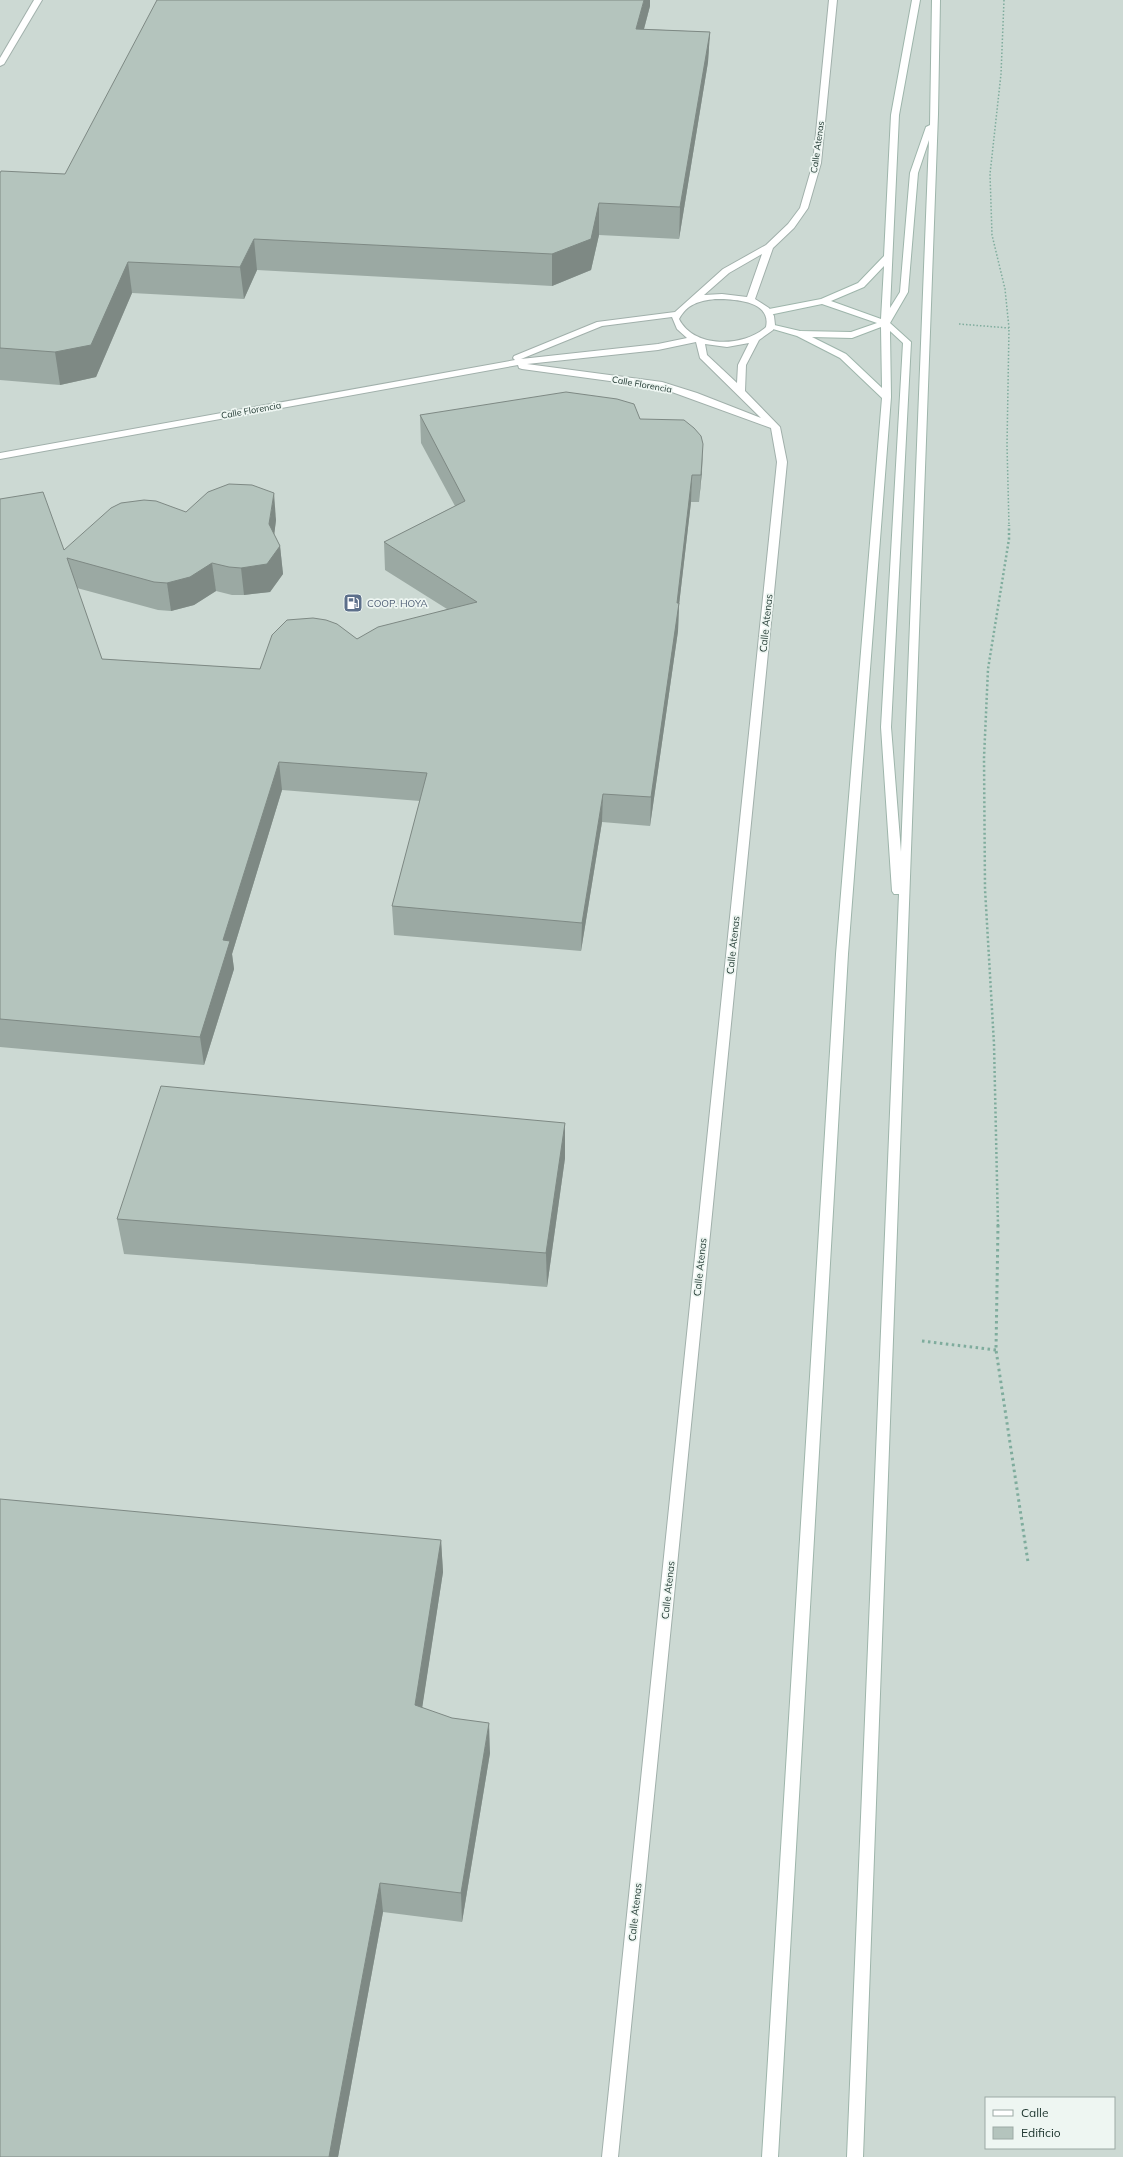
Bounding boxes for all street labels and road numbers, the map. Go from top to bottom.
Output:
street label: Calle Atenas [808,120,826,174]
street label: Calle Florencia [611,373,673,395]
street label: Calle Florencia [220,399,282,421]
street label: Calle Atenas [756,593,776,653]
street label: Calle Atenas [723,915,743,975]
street label: Calle Atenas [690,1237,710,1297]
street label: Calle Atenas [658,1560,678,1620]
street label: Calle Atenas [625,1882,645,1942]

